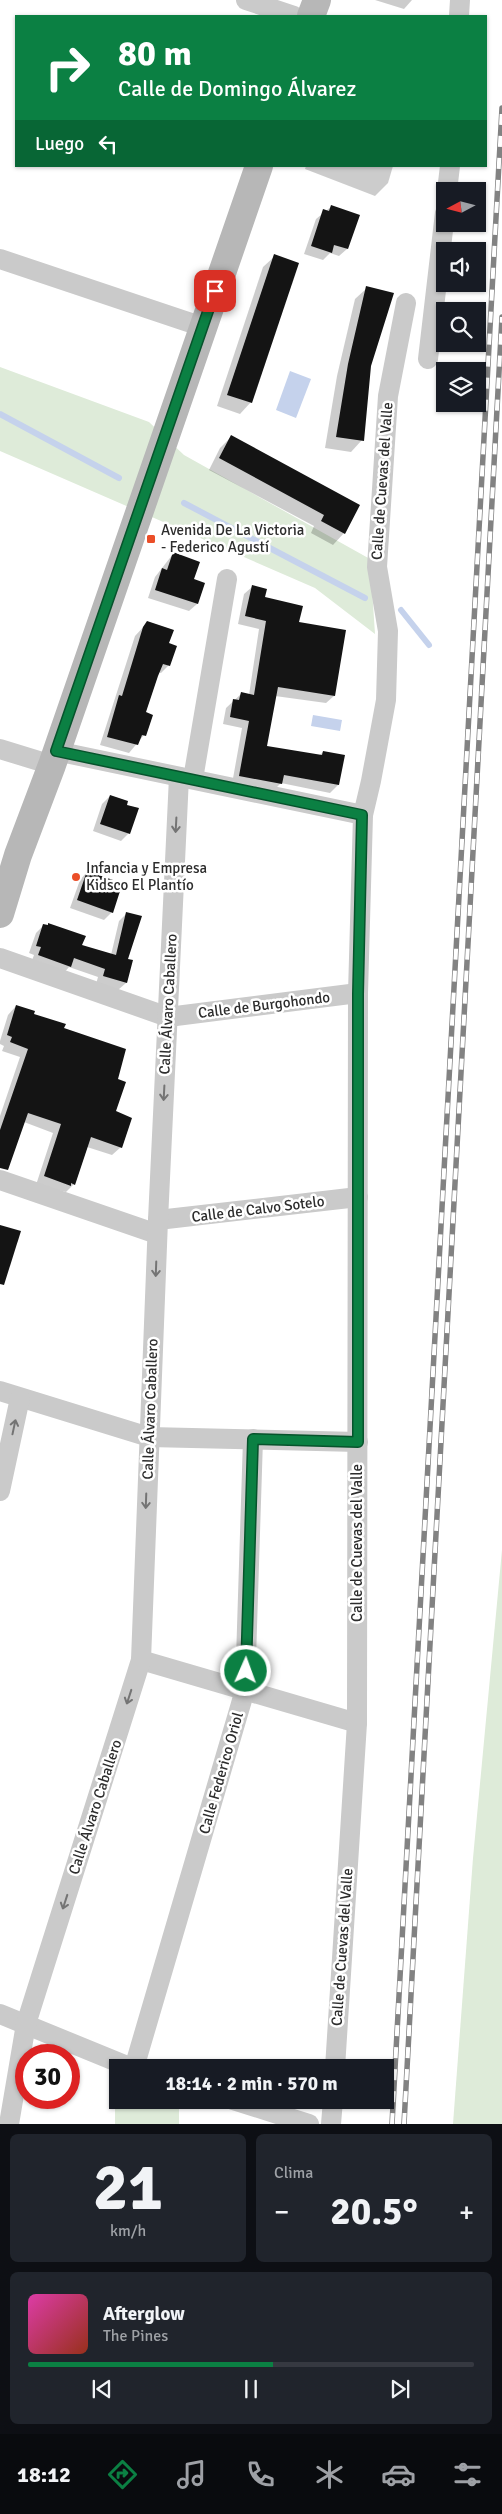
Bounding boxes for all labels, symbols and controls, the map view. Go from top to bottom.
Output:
text: 80 m [118,32,192,75]
icon: right [35,35,100,100]
text: Calle de Domingo Álvarez [118,75,356,102]
icon: left [94,130,122,158]
text: Luego [35,132,84,156]
north arrow [436,182,486,232]
map controls [436,182,486,412]
button: sound [436,242,486,292]
pin [194,270,236,312]
icon: arrive [201,277,229,305]
button: search [436,302,486,352]
button: layers [436,362,486,412]
street label: Calle de Cuevas del Valle [368,401,396,561]
place label: Avenida De La Victoria - Federico Agustí [161,521,304,556]
marker: Avenida De La Victoria - Federico Agustí [145,533,157,545]
one-way arrow [172,817,181,833]
place label: Infancia y Empresa Kidsco El Plantío [86,859,207,894]
marker: Infancia y Empresa Kidsco El Plantío [70,871,82,883]
street label: Calle Álvaro Caballero [154,933,181,1075]
street label: Calle de Burgohondo [197,988,331,1022]
one-way arrow [160,1084,169,1100]
street label: Calle de Calvo Sotelo [190,1192,326,1226]
one-way arrow [151,1261,160,1277]
street label: Calle Álvaro Caballero [138,1338,161,1480]
one-way arrow [10,1419,19,1435]
street label: Calle de Cuevas del Valle [348,1464,366,1622]
one-way arrow [142,1493,151,1509]
position arrow [219,1644,271,1696]
one-way arrow [124,1689,134,1705]
street label: Calle Federico Oriol [195,1710,247,1836]
street label: Calle Álvaro Caballero [64,1737,125,1877]
street label: Calle de Cuevas del Valle [328,1867,356,2027]
one-way arrow [59,1894,69,1910]
speed limit sign: 30 [15,2044,80,2109]
text: 18:14 · 2 min · 570 m [165,2072,338,2096]
text: 21 [93,2148,163,2228]
text: Clima [274,2163,313,2183]
text: 20.5° [330,2188,418,2235]
text: − [274,2195,289,2229]
text: + [459,2195,474,2229]
text: km/h [110,2221,146,2241]
text: Afterglow [103,2302,185,2326]
text: The Pines [103,2326,168,2346]
icon: previous [88,2375,116,2403]
icon: pause [237,2375,265,2403]
icon: next [386,2375,414,2403]
icon: directions [105,2457,140,2492]
icon: music [174,2457,209,2492]
icon: phone [243,2457,278,2492]
icon: climate [312,2457,347,2492]
icon: car [381,2457,416,2492]
icon: filters [450,2457,485,2492]
text: 18:12 [17,2461,71,2488]

